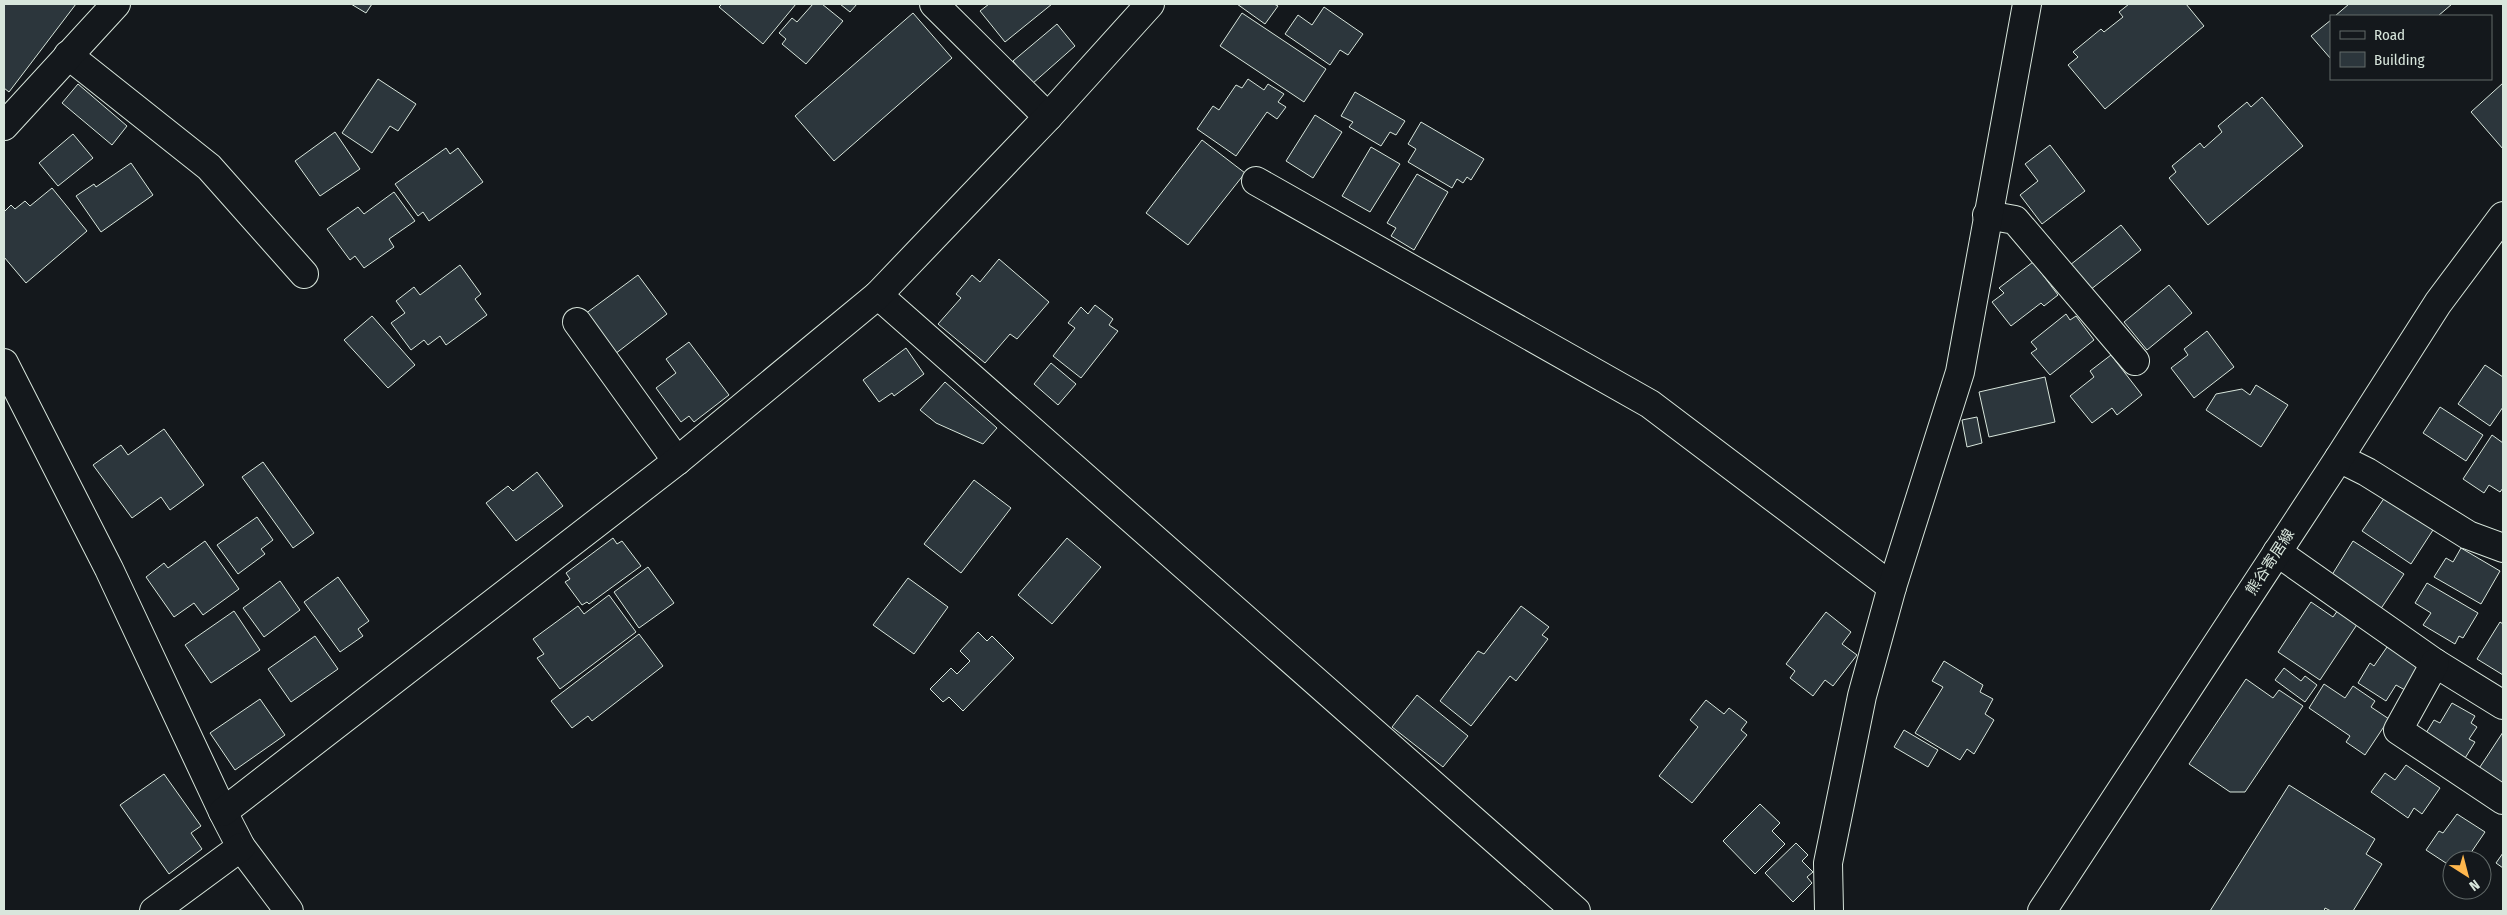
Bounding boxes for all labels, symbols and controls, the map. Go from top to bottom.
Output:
legend [2330,15,2492,80]
text: Road [2374,26,2405,44]
text: Building [2374,51,2425,69]
street label: 熊谷寄居線 [2242,526,2298,598]
north arrow [2442,850,2492,900]
text: N [2466,876,2483,894]

